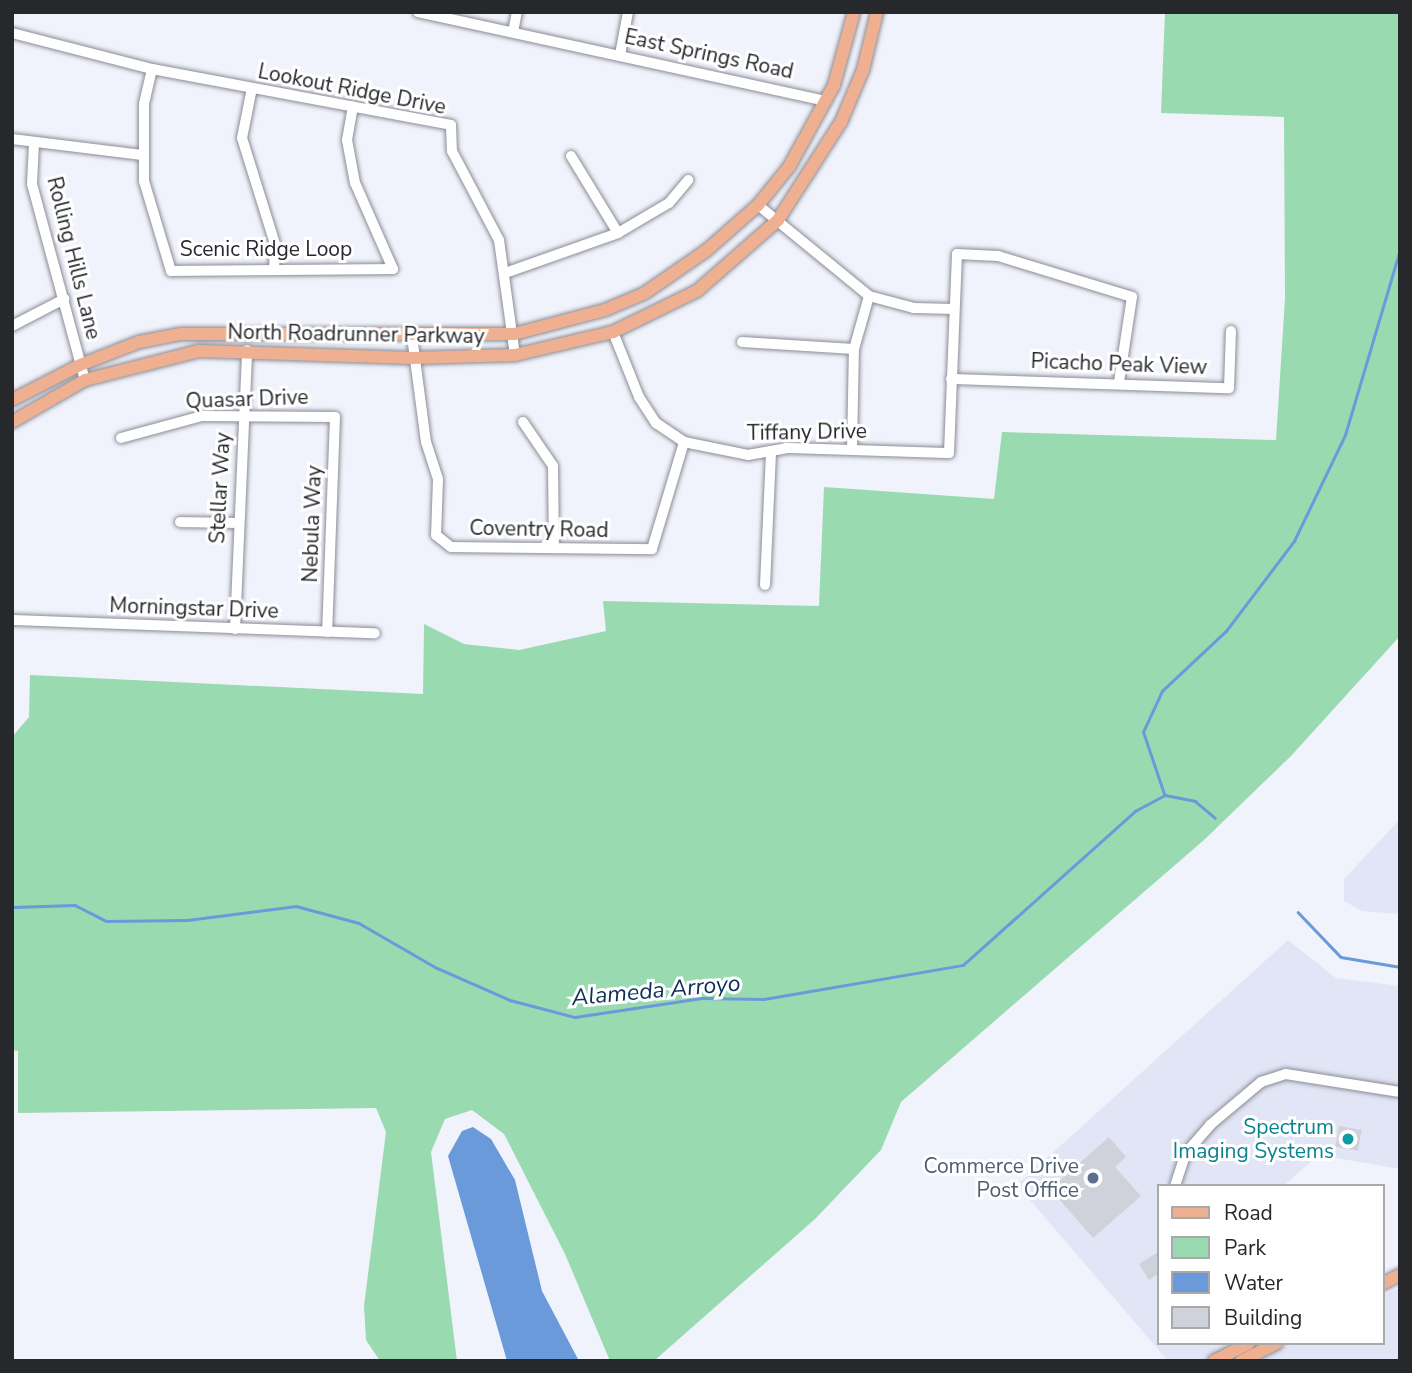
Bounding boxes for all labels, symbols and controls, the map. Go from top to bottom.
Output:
street label: East Springs Road [622,24,796,84]
street label: Lookout Ridge Drive [256,58,448,120]
street label: Rolling Hills Lane [42,174,106,342]
street label: Scenic Ridge Loop [180,236,352,262]
street label: North Roadrunner Parkway [227,319,485,349]
street label: Picacho Peak View [1030,348,1208,380]
street label: Quasar Drive [185,384,309,414]
street label: Tiffany Drive [747,418,867,446]
street label: Stellar Way [204,432,236,544]
street label: Nebula Way [297,465,327,583]
street label: Coventry Road [469,515,609,543]
street label: Morningstar Drive [109,592,279,624]
water label: Alameda Arroyo [570,970,742,1012]
place label: Spectrum Imaging Systems [1173,1114,1334,1164]
marker: Spectrum Imaging Systems [1340,1131,1356,1147]
place label: Commerce Drive Post Office [924,1153,1079,1203]
marker: Commerce Drive Post Office [1085,1170,1101,1186]
legend [1156,1184,1384,1345]
text: Road [1224,1199,1273,1227]
text: Park [1224,1234,1266,1262]
text: Water [1224,1269,1283,1297]
text: Building [1224,1304,1302,1332]

